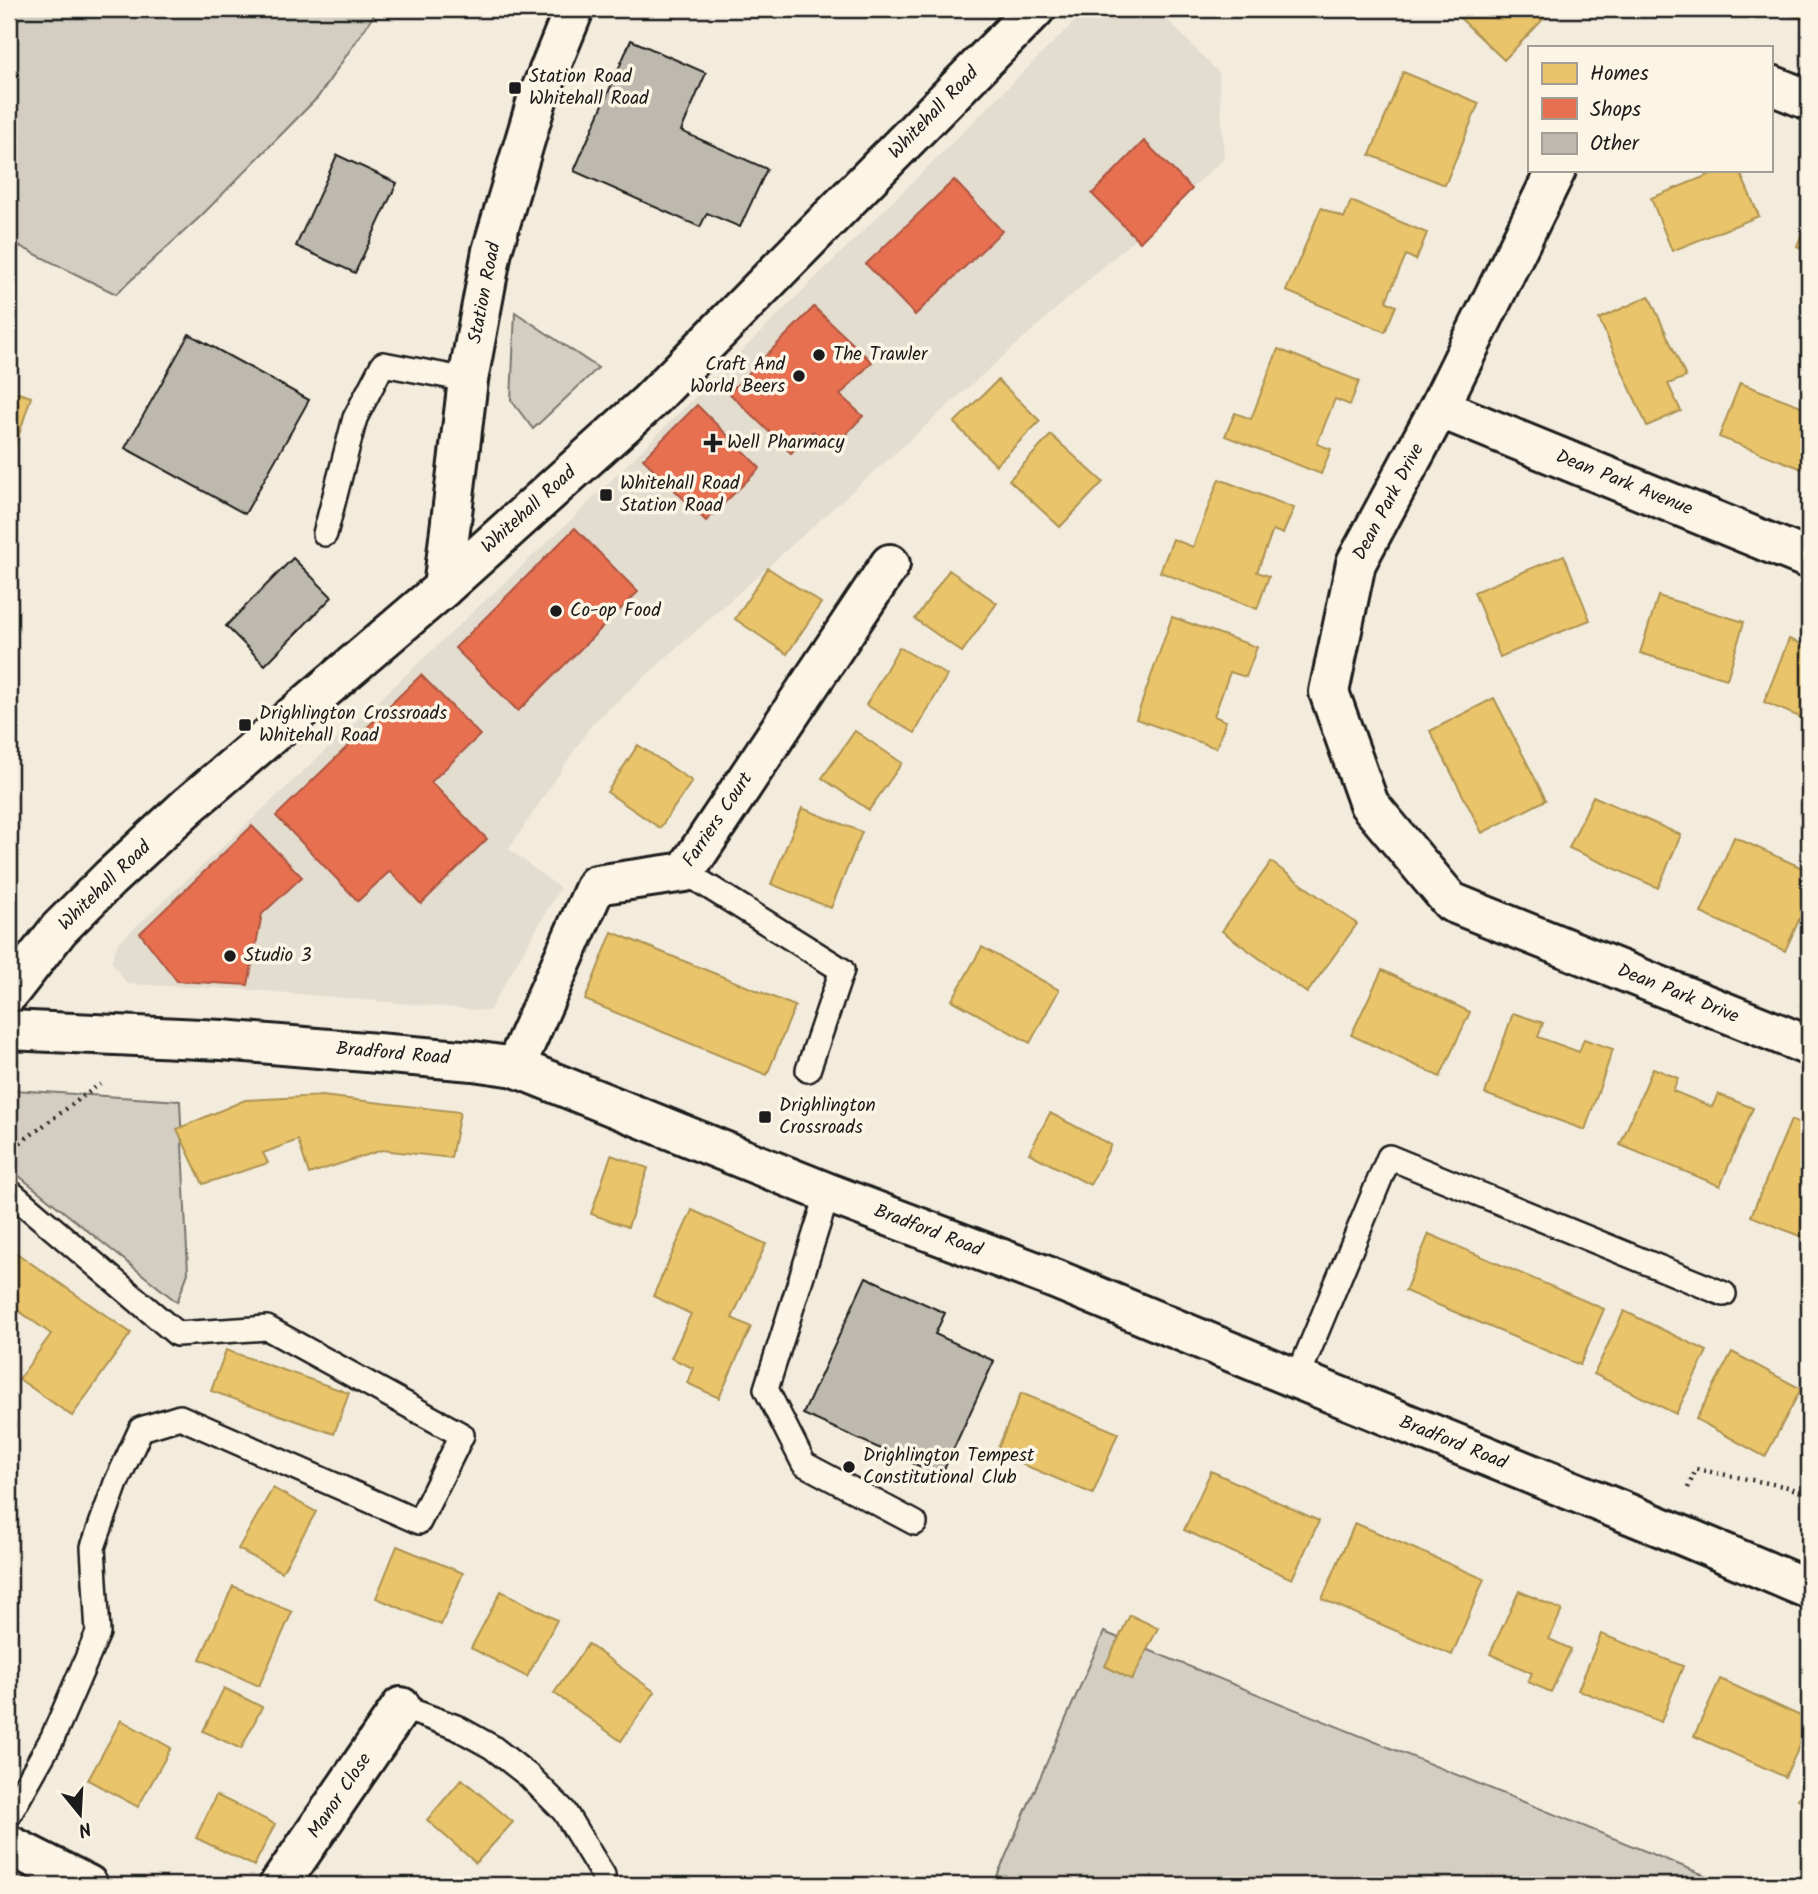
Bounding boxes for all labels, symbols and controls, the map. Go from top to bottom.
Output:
legend [1528,46,1772,172]
text: Homes [1590,58,1649,91]
street label: Whitehall Road [882,59,987,166]
place label: Station Road Whitehall Road [529,62,649,114]
marker: Station Road Whitehall Road [507,80,523,96]
text: Shops [1590,94,1641,127]
text: Other [1590,128,1640,161]
street label: Station Road [460,239,510,346]
place label: The Trawler [833,340,929,370]
marker: The Trawler [811,347,827,363]
place label: Craft And World Beers [690,350,786,402]
marker: Craft And World Beers [791,368,807,384]
place label: Well Pharmacy [727,428,846,458]
marker: Well Pharmacy [705,435,721,451]
street label: Dean Park Drive [1345,438,1433,566]
street label: Dean Park Avenue [1551,442,1697,524]
street label: Whitehall Road [475,458,584,561]
place label: Whitehall Road Station Road [620,469,740,521]
marker: Whitehall Road Station Road [598,487,614,503]
place label: Co-op Food [570,596,661,626]
marker: Co-op Food [548,603,564,619]
place label: Drighlington Crossroads Whitehall Road [259,699,447,751]
marker: Drighlington Crossroads Whitehall Road [237,717,253,733]
street label: Farriers Court [675,766,761,874]
street label: Whitehall Road [52,833,159,938]
place label: Studio 3 [244,941,312,971]
marker: Studio 3 [222,948,238,964]
street label: Dean Park Drive [1613,956,1744,1032]
street label: Bradford Road [335,1034,452,1074]
place label: Drighlington Crossroads [779,1091,876,1143]
marker: Drighlington Crossroads [757,1109,773,1125]
street label: Bradford Road [869,1197,987,1266]
street label: Bradford Road [1395,1408,1512,1478]
place label: Drighlington Tempest Constitutional Club [863,1441,1035,1493]
marker: Drighlington Tempest Constitutional Club [841,1459,857,1475]
street label: Manor Close [300,1747,380,1845]
north arrow [46,1778,116,1848]
text: N [74,1812,95,1844]

